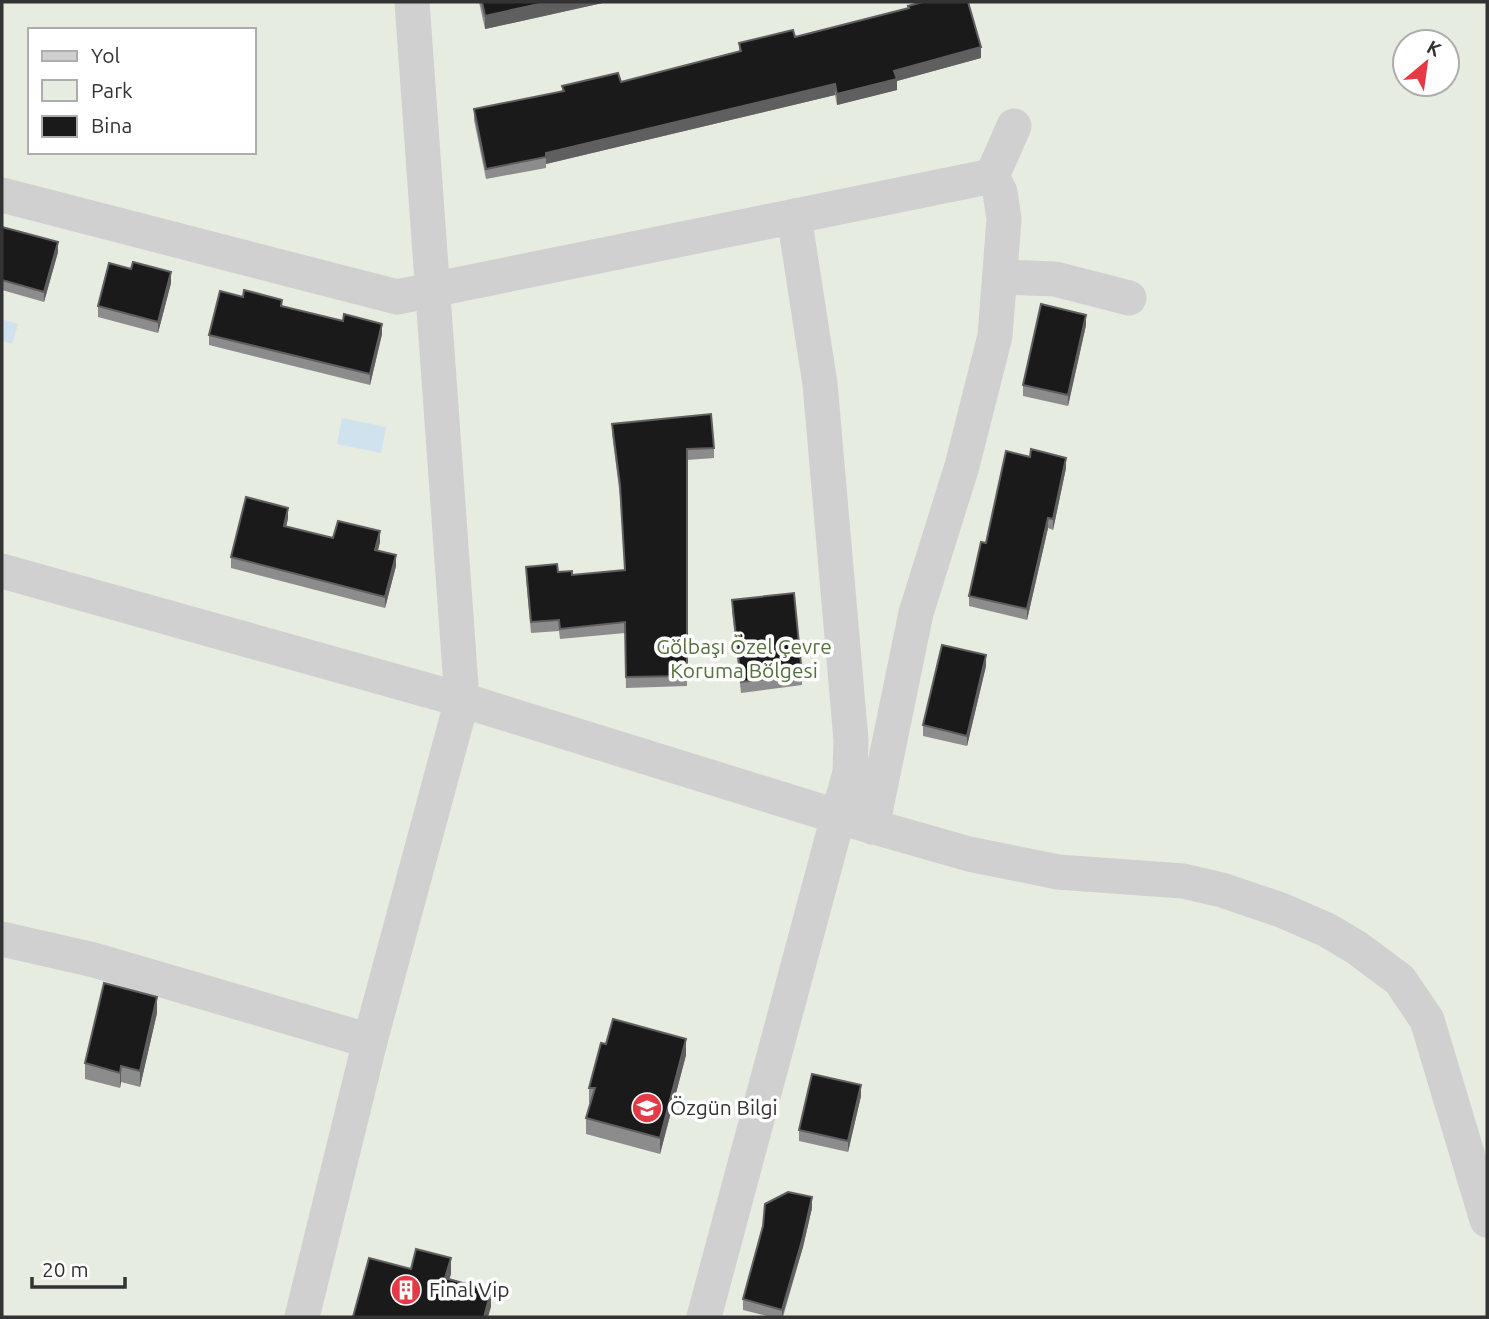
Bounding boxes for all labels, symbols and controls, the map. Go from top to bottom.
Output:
legend [28,28,256,154]
north arrow [1391,28,1461,98]
text: K [1423,35,1445,61]
text: Yol [91,43,120,67]
text: Park [91,78,133,102]
text: Bina [91,113,132,137]
park label: Gölbaşı Özel Çevre Koruma Bölgesi [656,634,832,682]
school or university icon: Özgün Bilgi [630,1091,664,1125]
place label: Özgün Bilgi [670,1095,778,1119]
scale bar [32,1246,124,1290]
text: 20 m [42,1257,89,1281]
building icon: Final Vip [389,1273,423,1307]
place label: Final Vip [429,1277,510,1301]

